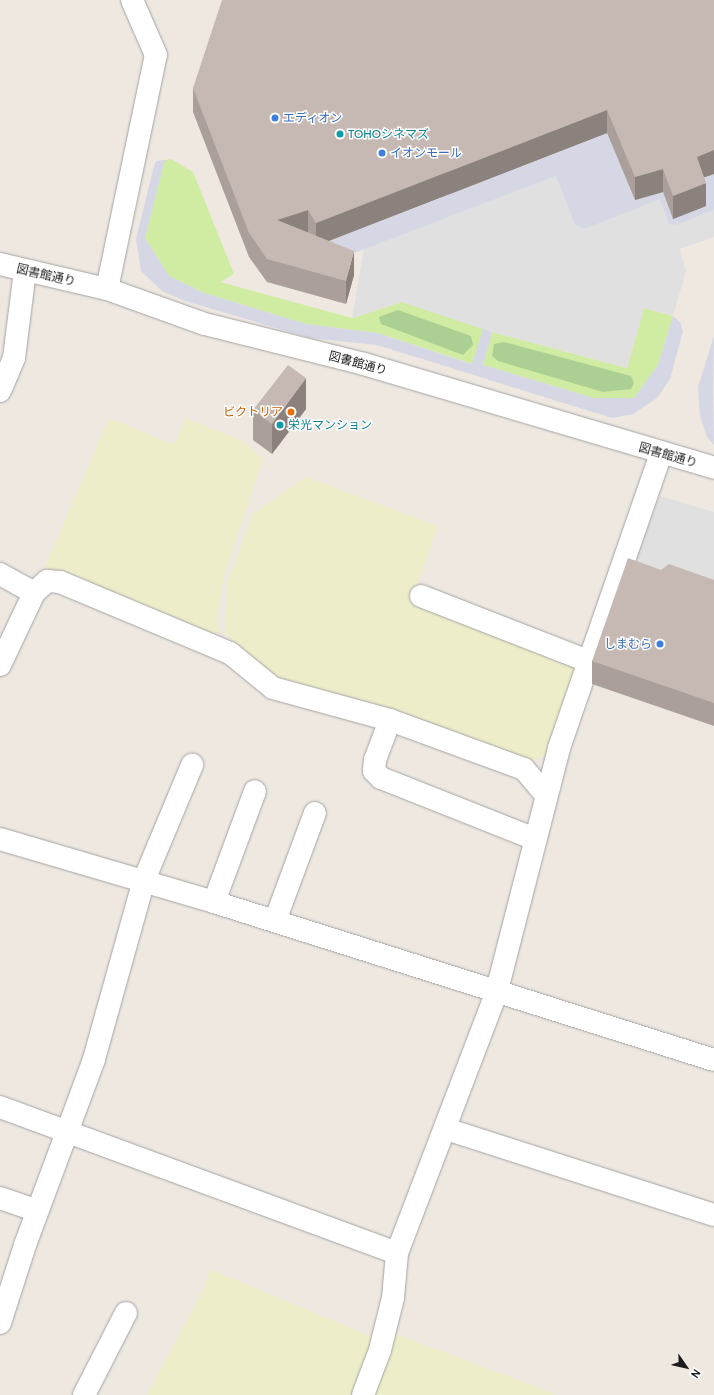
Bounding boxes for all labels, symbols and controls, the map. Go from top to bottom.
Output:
place label: エディオン [283,111,343,125]
marker: エディオン [270,113,280,123]
place label: TOHOシネマズ [348,127,429,141]
marker: TOHOシネマズ [335,129,345,139]
place label: イオンモール [390,146,462,160]
marker: イオンモール [377,148,387,158]
street label: 図書館通り [15,261,77,289]
street label: 図書館通り [327,348,389,378]
place label: ビクトリア [223,405,283,419]
marker: ビクトリア [286,407,296,417]
place label: 栄光マンション [288,418,372,432]
marker: 栄光マンション [275,420,285,430]
street label: 図書館通り [637,440,699,470]
place label: しまむら [604,637,652,651]
marker: しまむら [655,639,665,649]
north arrow [666,1347,706,1387]
text: N [688,1367,704,1381]

